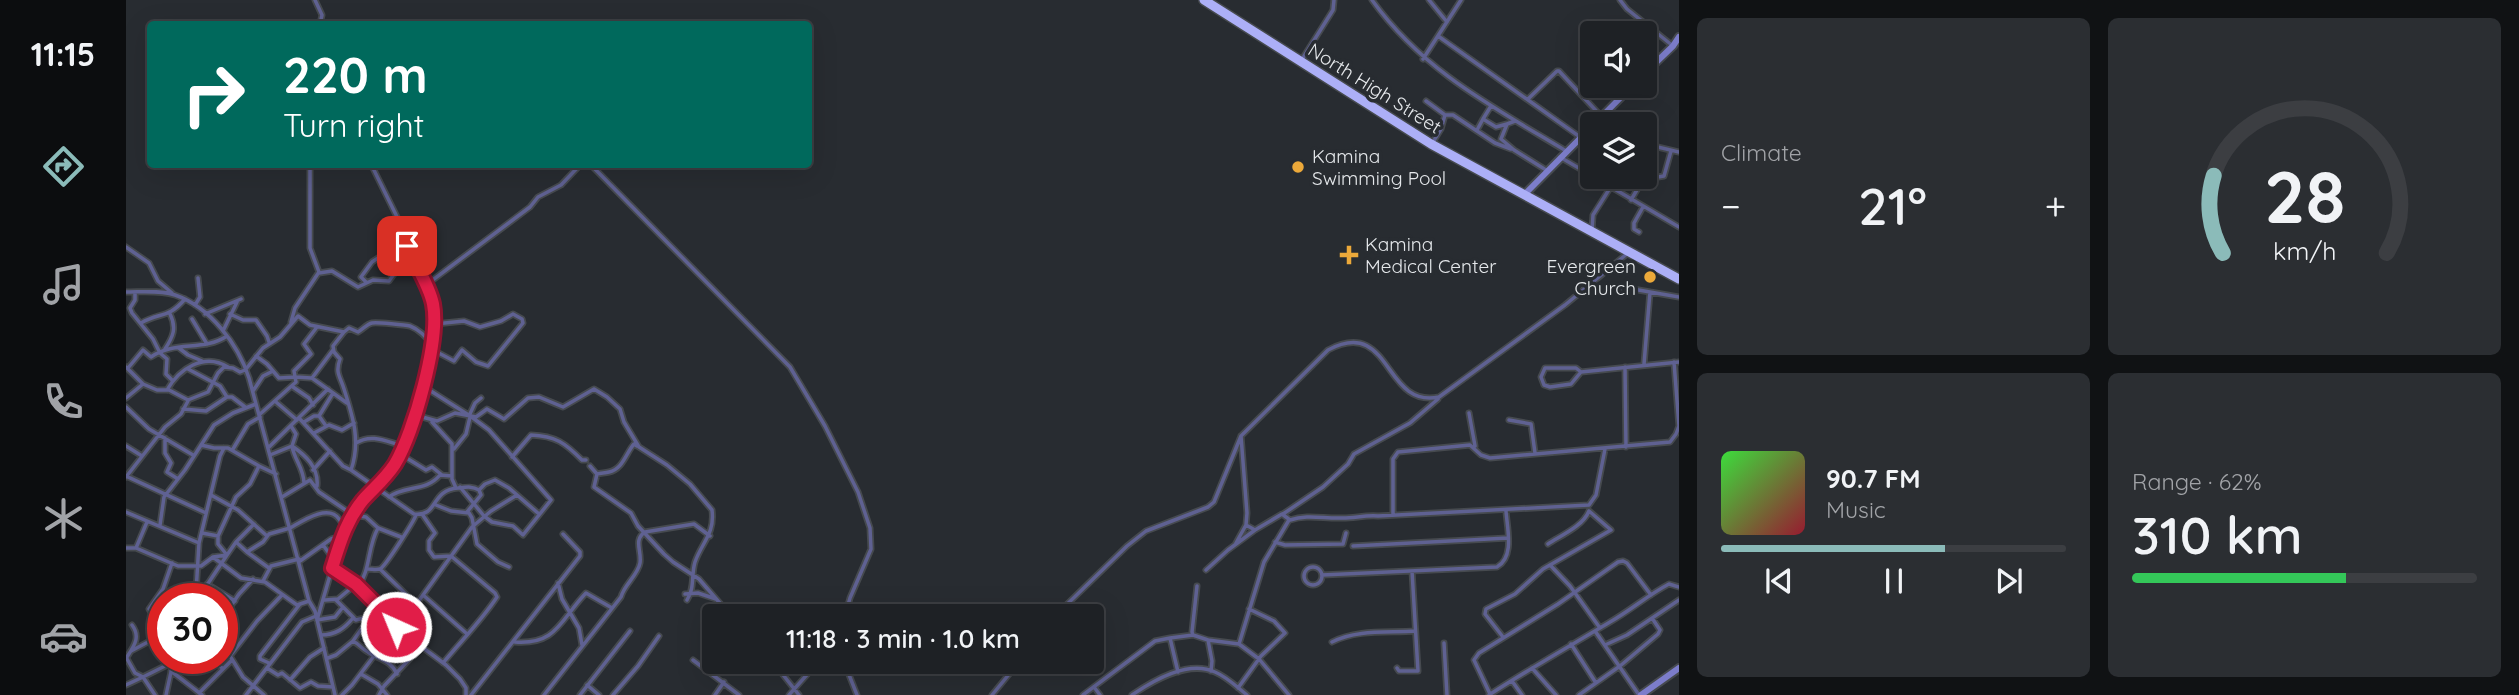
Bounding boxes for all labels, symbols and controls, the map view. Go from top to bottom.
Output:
map controls [1580,21,1657,189]
button: sound [1580,21,1657,98]
text: 11:15 [31,34,95,74]
street label: North High Street [1304,37,1446,139]
text: 220 m [283,44,428,105]
icon: right [168,49,259,140]
text: Turn right [283,105,424,145]
button: layers [1580,112,1657,189]
text: Climate [1721,138,1802,167]
icon: directions [39,142,88,191]
place label: Kamina Swimming Pool [1312,144,1446,190]
text: 28 [2264,150,2345,241]
marker: Kamina Swimming Pool [1290,159,1306,175]
text: 21° [1858,173,1927,238]
text: − [1721,182,1741,230]
text: + [2045,182,2066,230]
pin [377,216,437,276]
icon: arrive [388,227,426,265]
place label: Kamina Medical Center [1365,232,1497,278]
text: km/h [2273,234,2336,265]
marker: Kamina Medical Center [1339,245,1359,265]
place label: Evergreen Church [1547,254,1636,300]
icon: music [39,260,88,309]
marker: Evergreen Church [1642,269,1658,285]
icon: phone [39,377,88,426]
text: 90.7 FM [1826,462,1921,495]
text: Range · 62% [2132,467,2262,496]
icon: climate [39,494,88,543]
text: Music [1826,495,1886,524]
text: 310 km [2132,502,2303,567]
icon: previous [1760,562,1798,600]
icon: pause [1875,562,1913,600]
icon: next [1990,562,2028,600]
speed limit sign: 30 [147,583,238,674]
position arrow [359,590,433,664]
icon: car [39,612,88,661]
text: 11:18 · 3 min · 1.0 km [786,622,1020,655]

